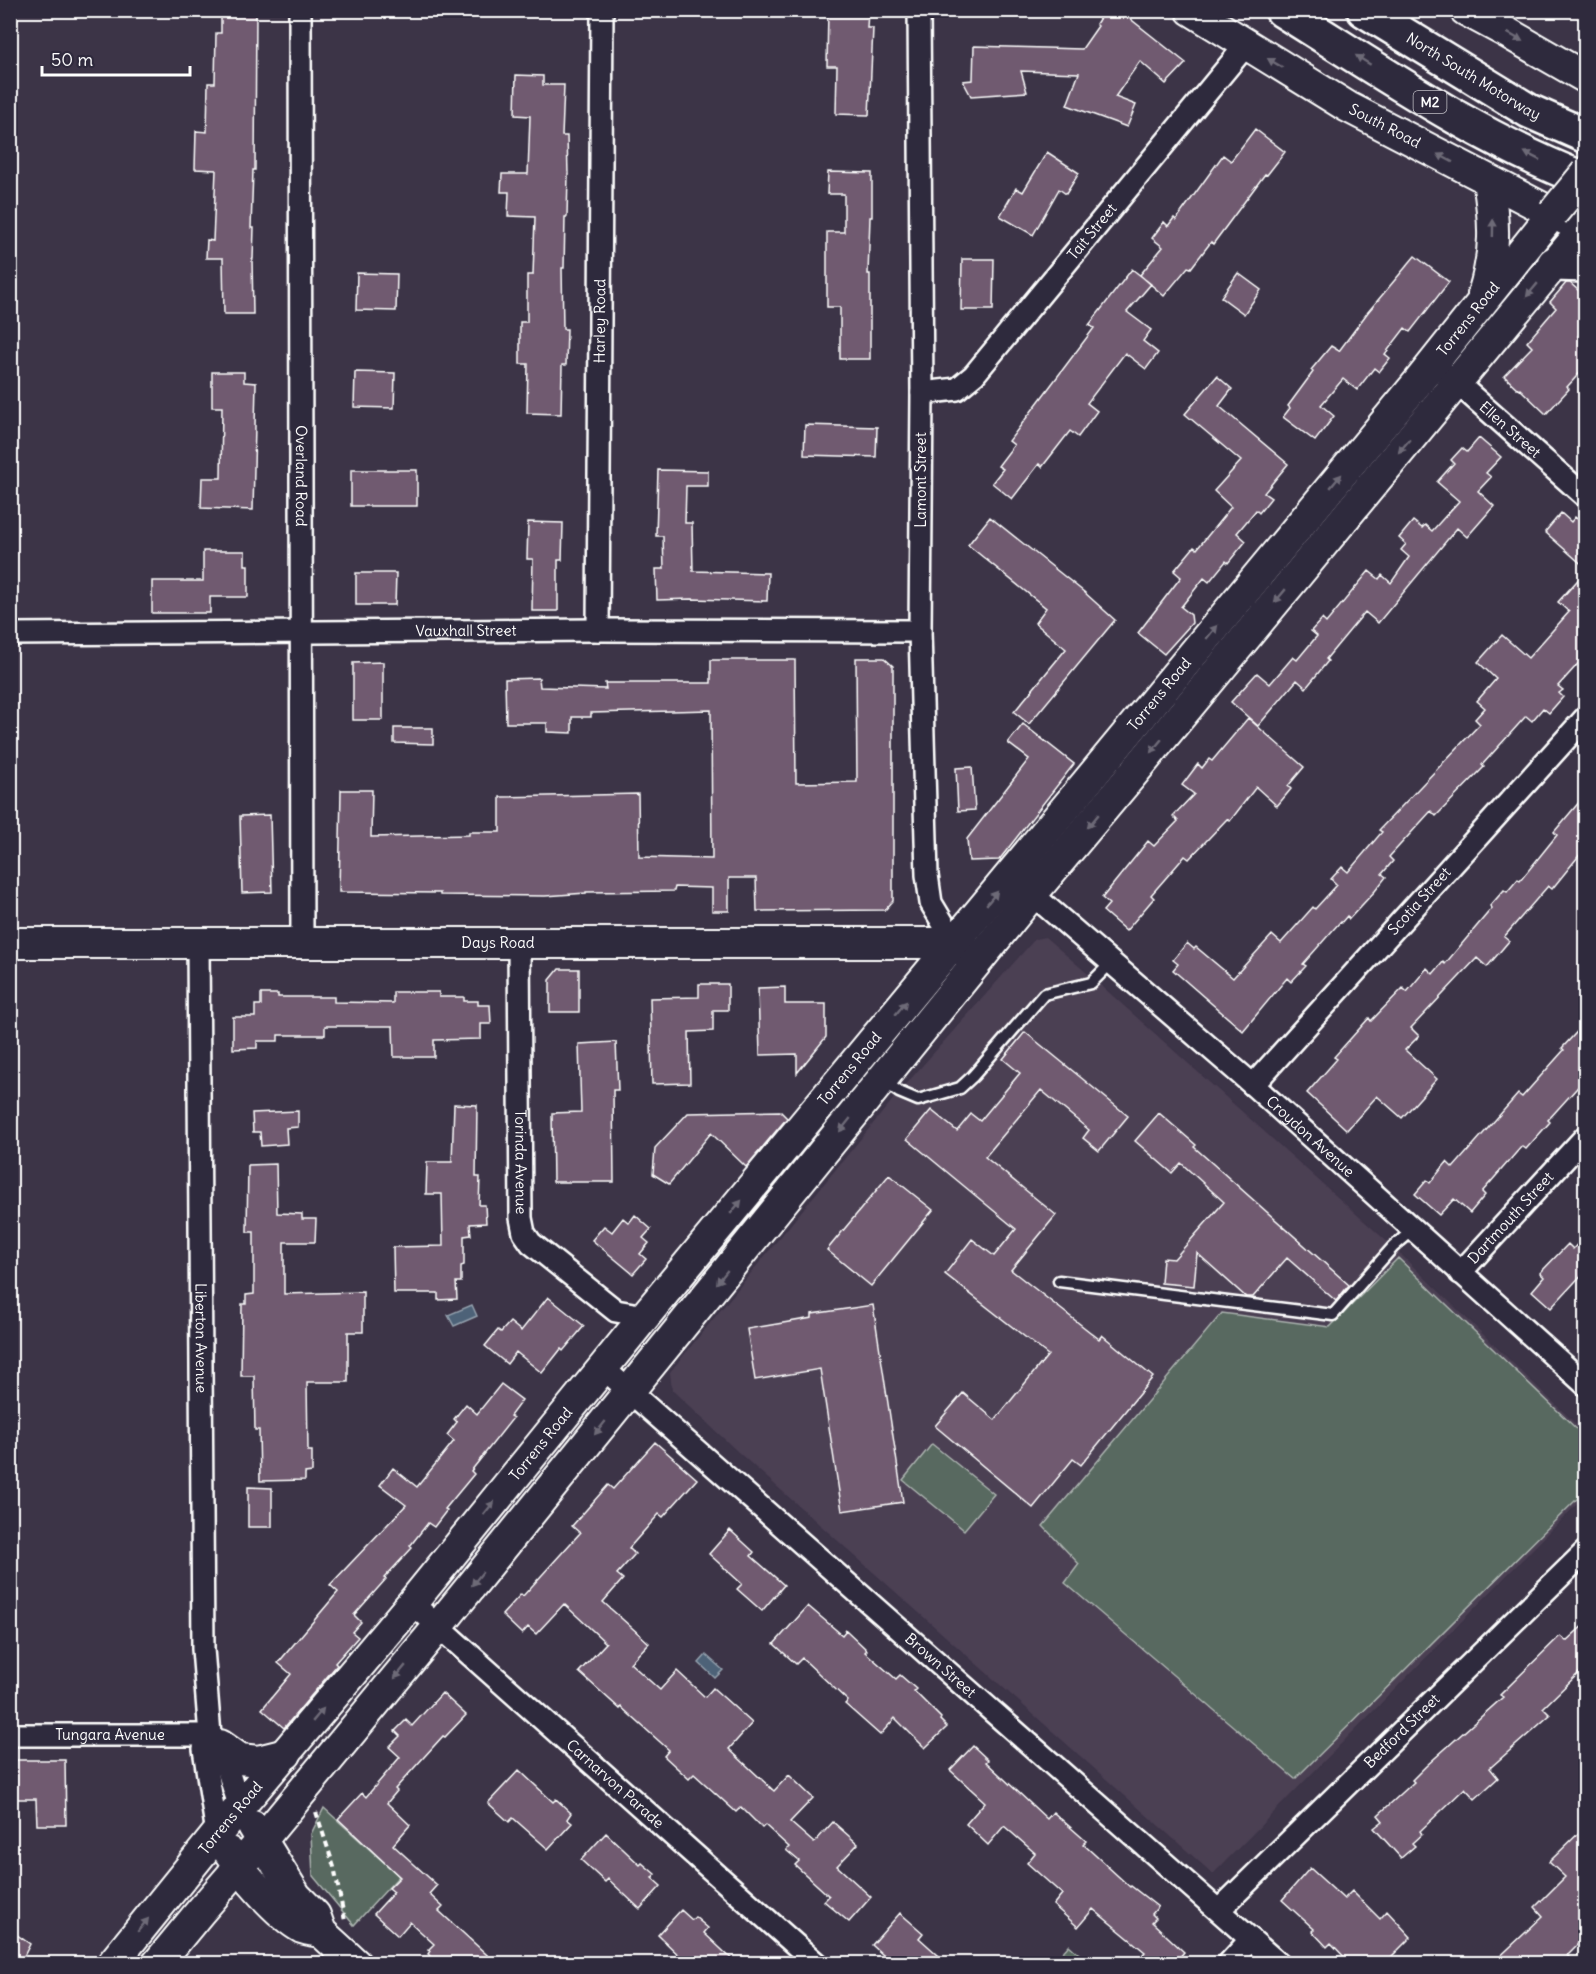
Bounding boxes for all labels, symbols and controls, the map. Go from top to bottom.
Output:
street label: North South Motorway [1403,28,1543,124]
one-way arrow [1506,31,1523,41]
scale bar [42,39,190,77]
text: 50 m [51,48,93,71]
one-way arrow [1354,55,1371,66]
one-way arrow [1267,57,1283,68]
road number: M2 [1414,91,1446,113]
street label: South Road [1346,99,1424,152]
one-way arrow [1523,152,1541,162]
one-way arrow [1437,153,1454,163]
street label: Tait Street [1063,199,1121,263]
one-way arrow [1488,219,1498,238]
street label: Torrens Road [1433,278,1503,360]
street label: Harley Road [590,279,609,363]
one-way arrow [1527,283,1539,298]
street label: Ellen Street [1475,397,1545,462]
street label: Overland Road [292,425,311,527]
street label: Lamont Street [911,432,930,528]
one-way arrow [1398,438,1411,453]
one-way arrow [1330,474,1342,489]
one-way arrow [1274,588,1287,603]
street label: Vauxhall Street [415,621,517,640]
one-way arrow [1206,624,1219,640]
street label: Torrens Road [1123,653,1195,735]
one-way arrow [1149,738,1162,754]
one-way arrow [1087,813,1100,828]
street label: Scotia Street [1384,863,1455,939]
one-way arrow [985,891,998,906]
street label: Days Road [461,933,535,952]
one-way arrow [894,1000,907,1016]
street label: Torrens Road [813,1028,885,1109]
street label: Croydon Avenue [1262,1091,1359,1181]
street label: Torinda Avenue [511,1110,531,1214]
one-way arrow [839,1117,851,1132]
street label: Dartmouth Street [1463,1168,1557,1267]
one-way arrow [729,1200,742,1215]
one-way arrow [717,1269,729,1284]
street label: Liberton Avenue [191,1283,211,1393]
street label: Torrens Road [505,1403,576,1485]
one-way arrow [594,1420,607,1435]
one-way arrow [482,1501,494,1516]
one-way arrow [471,1572,483,1587]
street label: Brown Street [901,1629,980,1702]
one-way arrow [394,1664,407,1680]
street label: Bedford Street [1360,1689,1443,1772]
one-way arrow [312,1707,324,1722]
street label: Tungara Avenue [55,1725,165,1744]
street label: Carnarvon Parade [563,1735,668,1832]
street label: Torrens Road [194,1777,266,1858]
one-way arrow [136,1918,149,1933]

